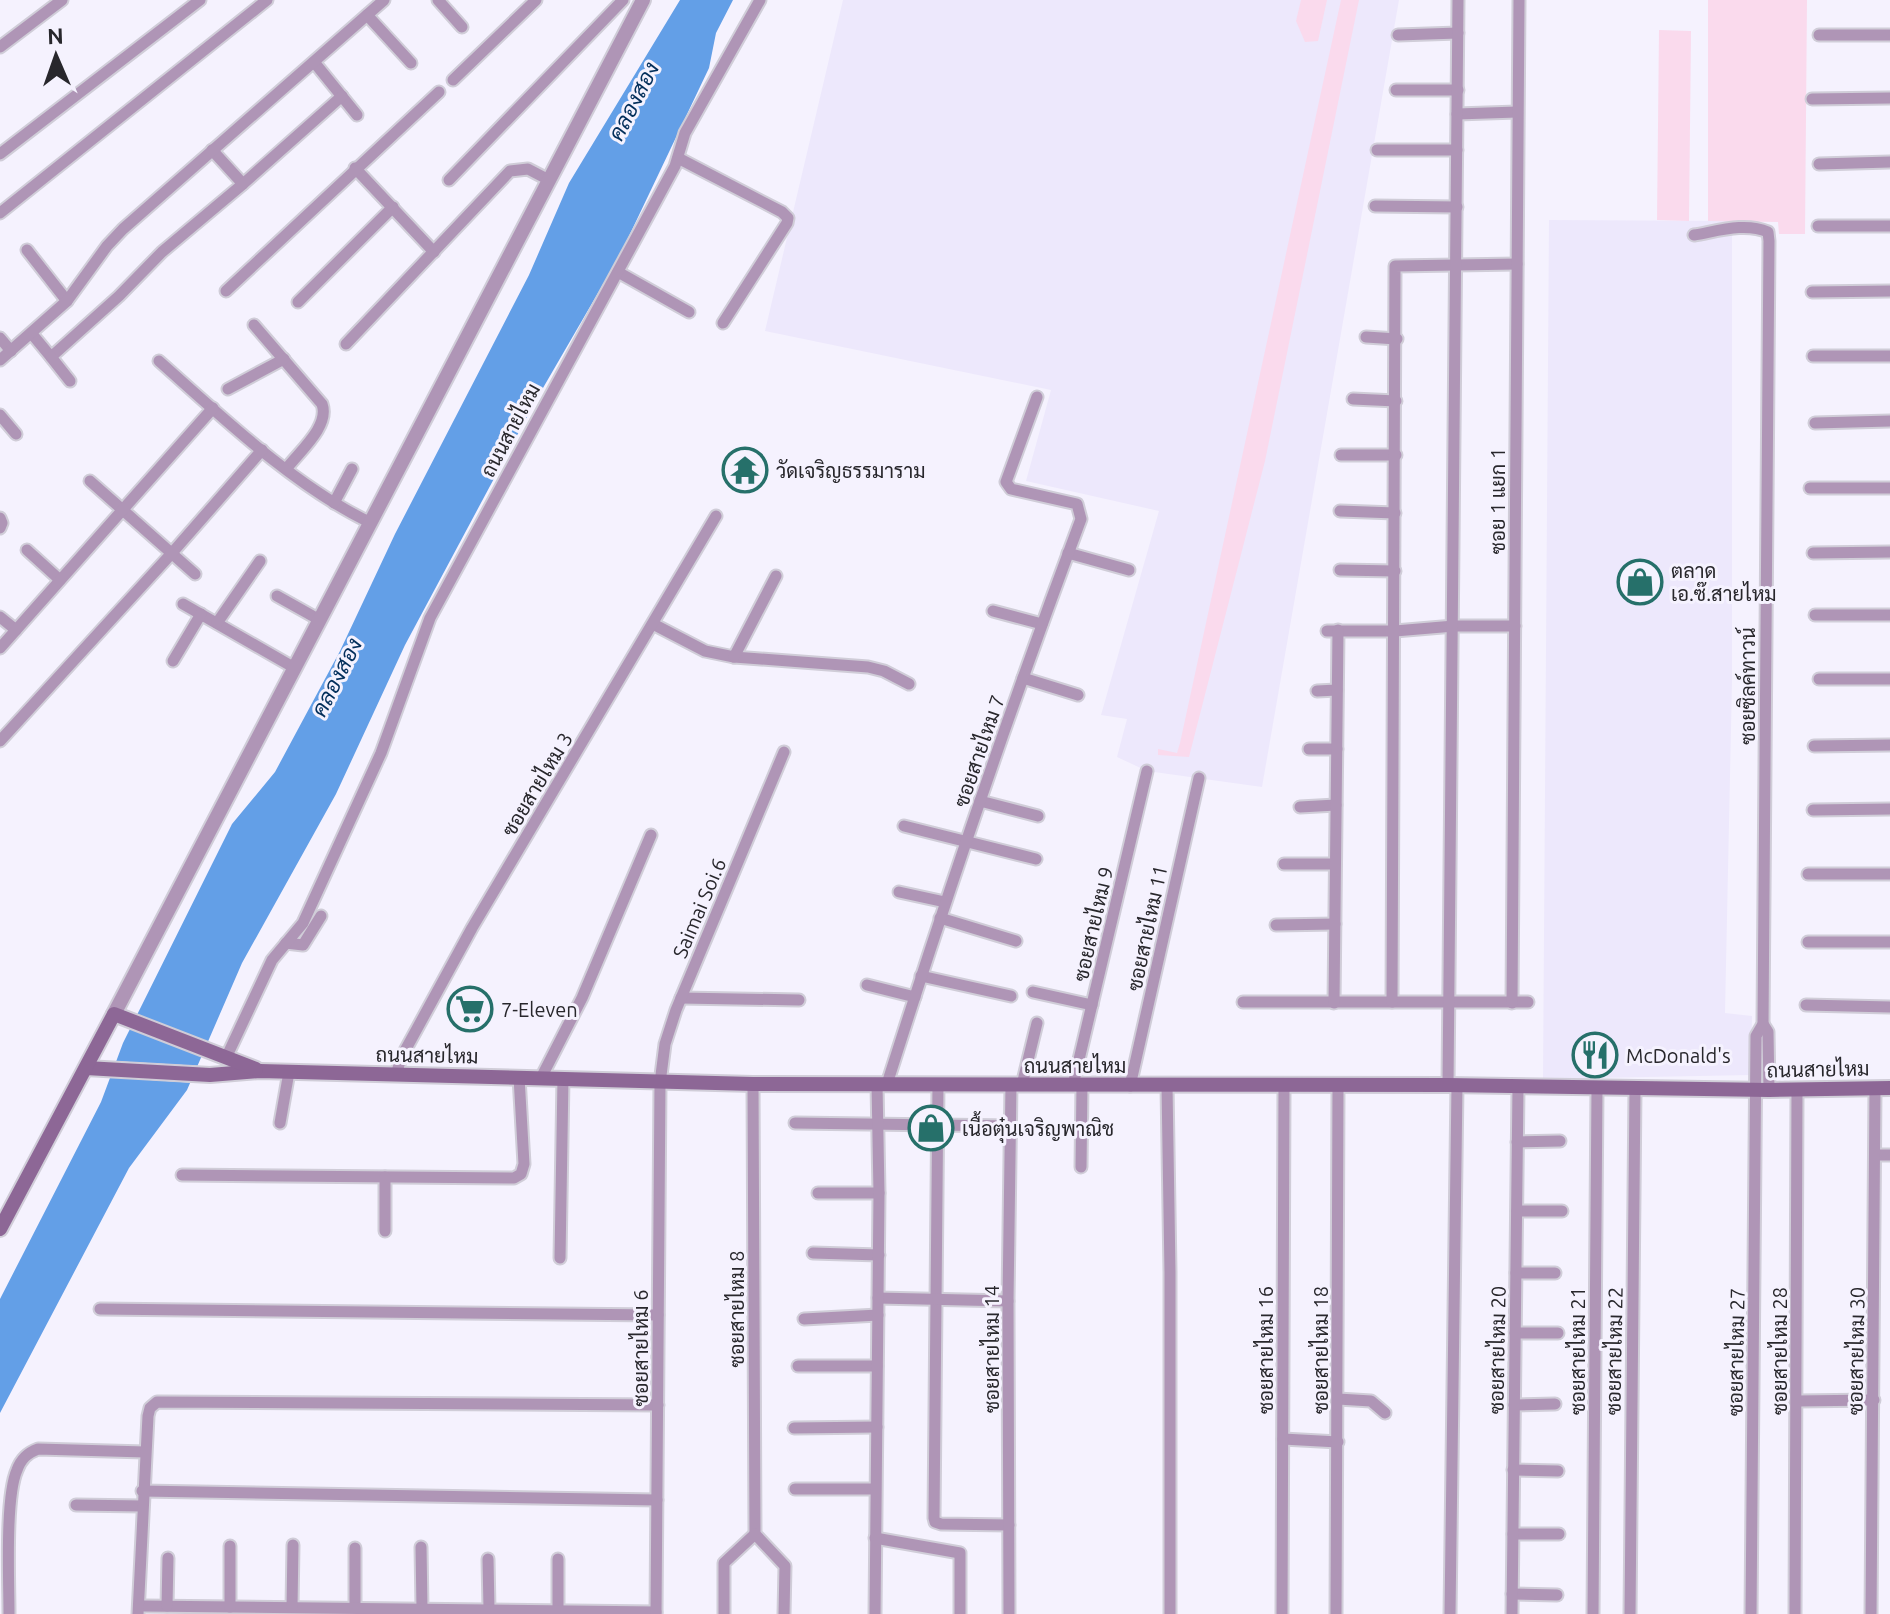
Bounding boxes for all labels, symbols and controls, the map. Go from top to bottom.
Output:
north arrow [16,16,96,96]
text: N [47,23,64,48]
water label: คลองสอง [603,58,663,144]
street label: ถนนสายไหม [475,379,544,481]
temple icon: วัดเจริญธรรมาราม [721,446,769,494]
street label: ซอย 1 แยก 1 [1486,448,1509,554]
place label: วัดเจริญธรรมาราม [776,459,926,483]
shop icon: ตลาด เอ.ซ๊.สายไหม [1616,558,1664,606]
place label: ตลาด เอ.ซ๊.สายไหม [1671,559,1777,605]
street label: ซอยซิลค์ทาวน์ [1734,627,1759,745]
water label: คลองสอง [306,634,366,720]
street label: ซอยสายไหม 7 [948,692,1009,810]
street label: ซอยสายไหม 3 [496,727,577,840]
street label: Saimai Soi.6 [668,855,730,961]
street label: ซอยสายไหม 11 [1121,863,1172,993]
street label: ซอยสายไหม 9 [1068,864,1117,984]
supermarket icon: 7-Eleven [446,985,494,1033]
place label: 7-Eleven [501,998,578,1021]
restaurant icon: McDonald's [1571,1031,1619,1079]
street label: ถนนสายไหม [375,1042,479,1067]
place label: McDonald's [1626,1044,1731,1067]
street label: ถนนสายไหม [1024,1053,1126,1077]
street label: ถนนสายไหม [1766,1056,1870,1081]
shop icon: เนื้อตุ๋นเจริญพาณิช [907,1104,955,1152]
place label: เนื้อตุ๋นเจริญพาณิช [962,1111,1114,1143]
street label: ซอยสายไหม 8 [724,1251,748,1367]
street label: ซอยสายไหม 14 [979,1285,1003,1413]
street label: ซอยสายไหม 16 [1253,1286,1277,1414]
street label: ซอยสายไหม 18 [1308,1286,1332,1414]
street label: ซอยสายไหม 20 [1483,1286,1510,1414]
street label: ซอยสายไหม 21 [1565,1287,1589,1415]
street label: ซอยสายไหม 22 [1600,1287,1627,1415]
street label: ซอยสายไหม 28 [1767,1287,1791,1415]
street label: ซอยสายไหม 30 [1842,1287,1869,1415]
street label: ซอยสายไหม 27 [1722,1288,1749,1416]
street label: ซอยสายไหม 6 [628,1290,652,1406]

